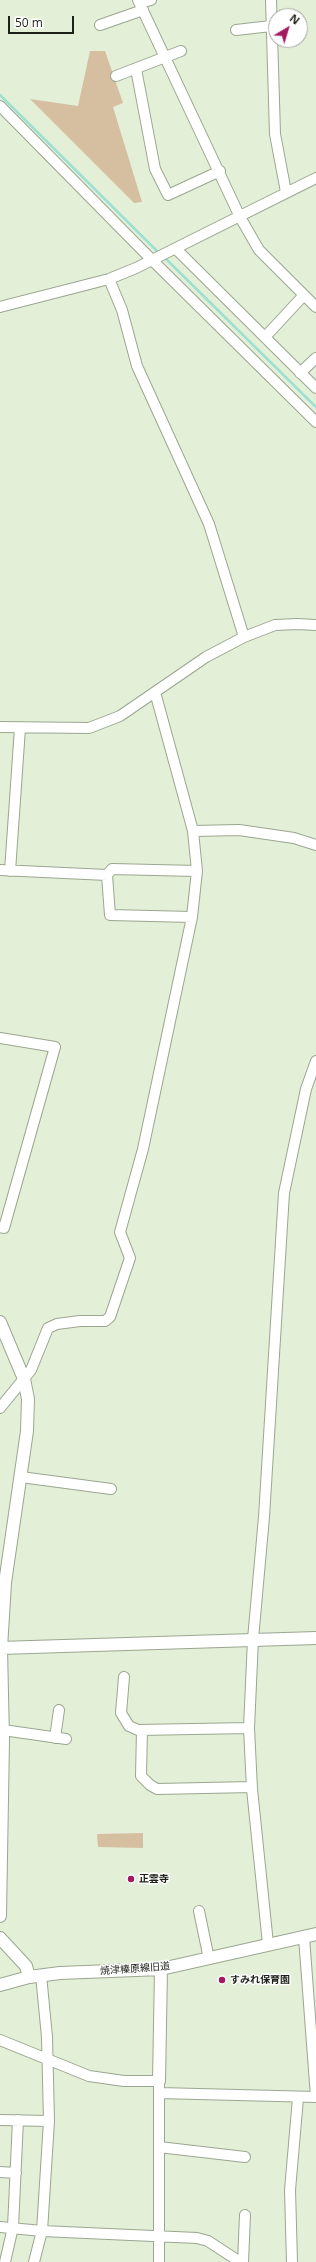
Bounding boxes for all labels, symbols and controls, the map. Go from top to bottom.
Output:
scale bar [10,8,76,34]
north arrow [268,8,308,48]
text: N [287,10,303,28]
text: 50 m [15,14,43,31]
place label: 正雲寺 [139,1873,169,1885]
marker: 正雲寺 [126,1874,136,1884]
street label: 焼津榛原線旧道 [100,1961,170,1977]
place label: すみれ保育園 [230,1974,290,1986]
marker: すみれ保育園 [217,1975,227,1985]

